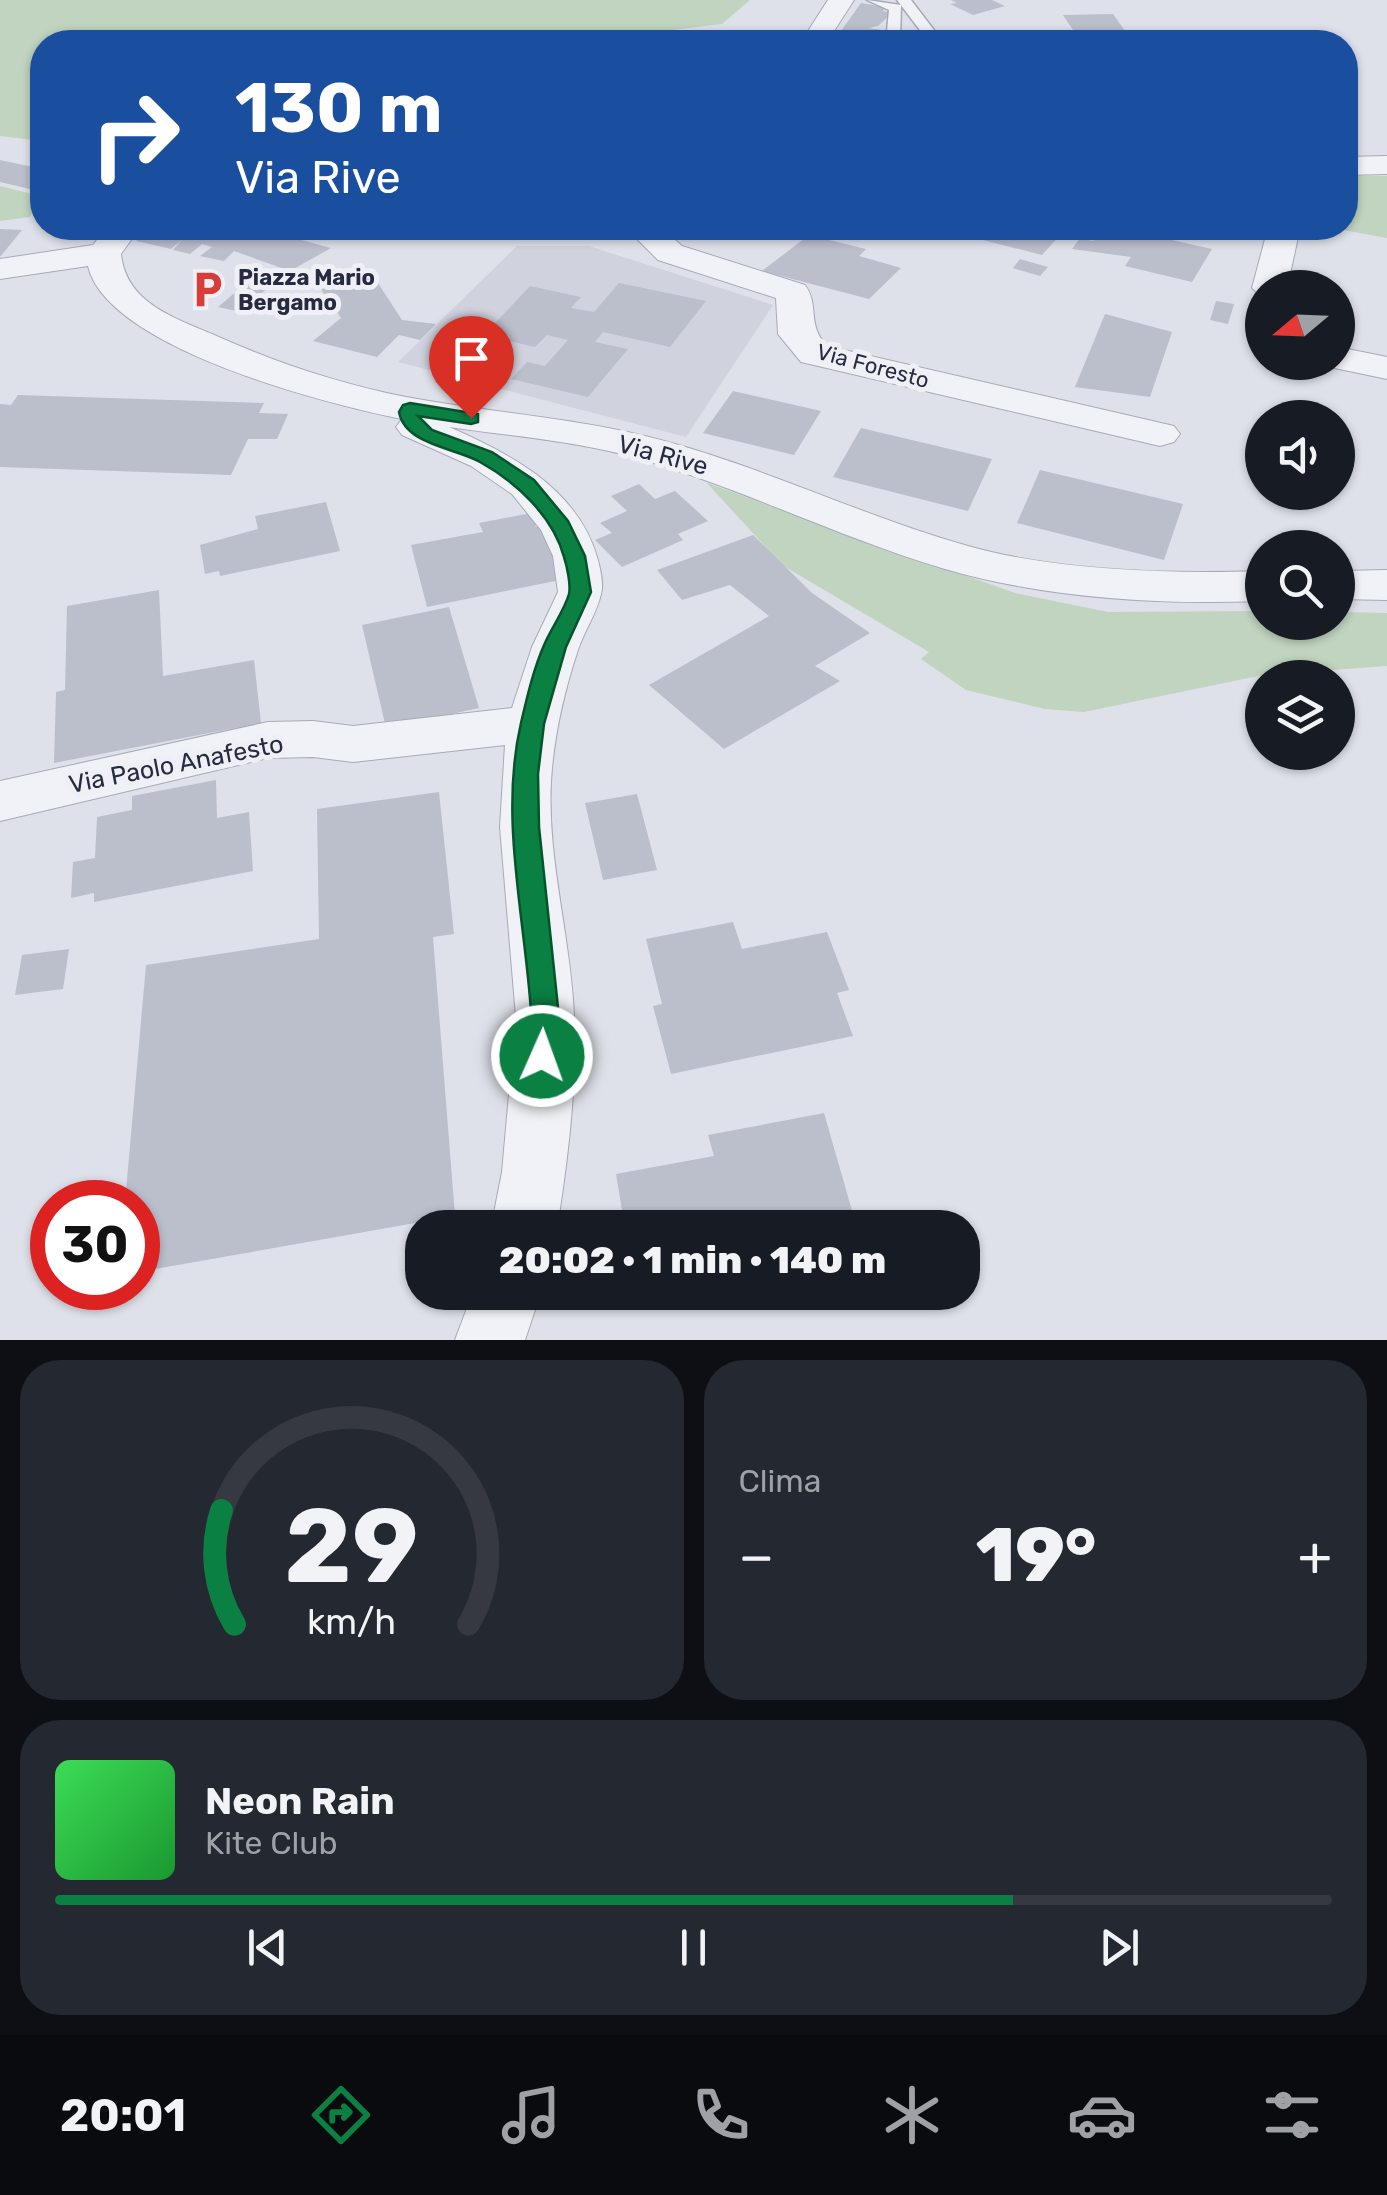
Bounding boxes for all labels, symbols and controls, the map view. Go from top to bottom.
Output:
text: 130 m [235,67,443,150]
icon: right [70,70,200,200]
text: Via Rive [235,151,401,204]
place label: Piazza Mario Bergamo [238,264,375,316]
parking icon: Piazza Mario Bergamo [187,269,229,311]
north arrow [1245,270,1355,380]
map controls [1245,270,1355,770]
pin [429,316,514,419]
icon: arrive [444,331,499,386]
street label: Via Foresto [814,338,932,394]
button: sound [1245,400,1355,510]
street label: Via Rive [615,429,711,481]
button: search [1245,530,1355,640]
button: layers [1245,660,1355,770]
street label: Via Paolo Anafesto [66,729,286,799]
position arrow [490,1004,594,1108]
speed limit sign: 30 [30,1180,160,1310]
text: 20:02 · 1 min · 140 m [499,1237,886,1283]
text: Clima [739,1462,821,1500]
text: 29 [285,1485,419,1608]
text: 19° [976,1511,1096,1600]
text: − [739,1524,774,1589]
text: + [1298,1524,1332,1589]
text: km/h [307,1601,396,1643]
text: Neon Rain [205,1778,395,1824]
text: Kite Club [205,1824,338,1862]
icon: previous [240,1920,295,1975]
icon: pause [666,1920,721,1975]
icon: next [1092,1920,1147,1975]
icon: directions [306,2080,376,2150]
icon: music [496,2080,566,2150]
icon: phone [686,2080,756,2150]
icon: climate [877,2080,947,2150]
icon: car [1067,2080,1137,2150]
icon: filters [1257,2080,1327,2150]
text: 20:01 [60,2089,186,2142]

